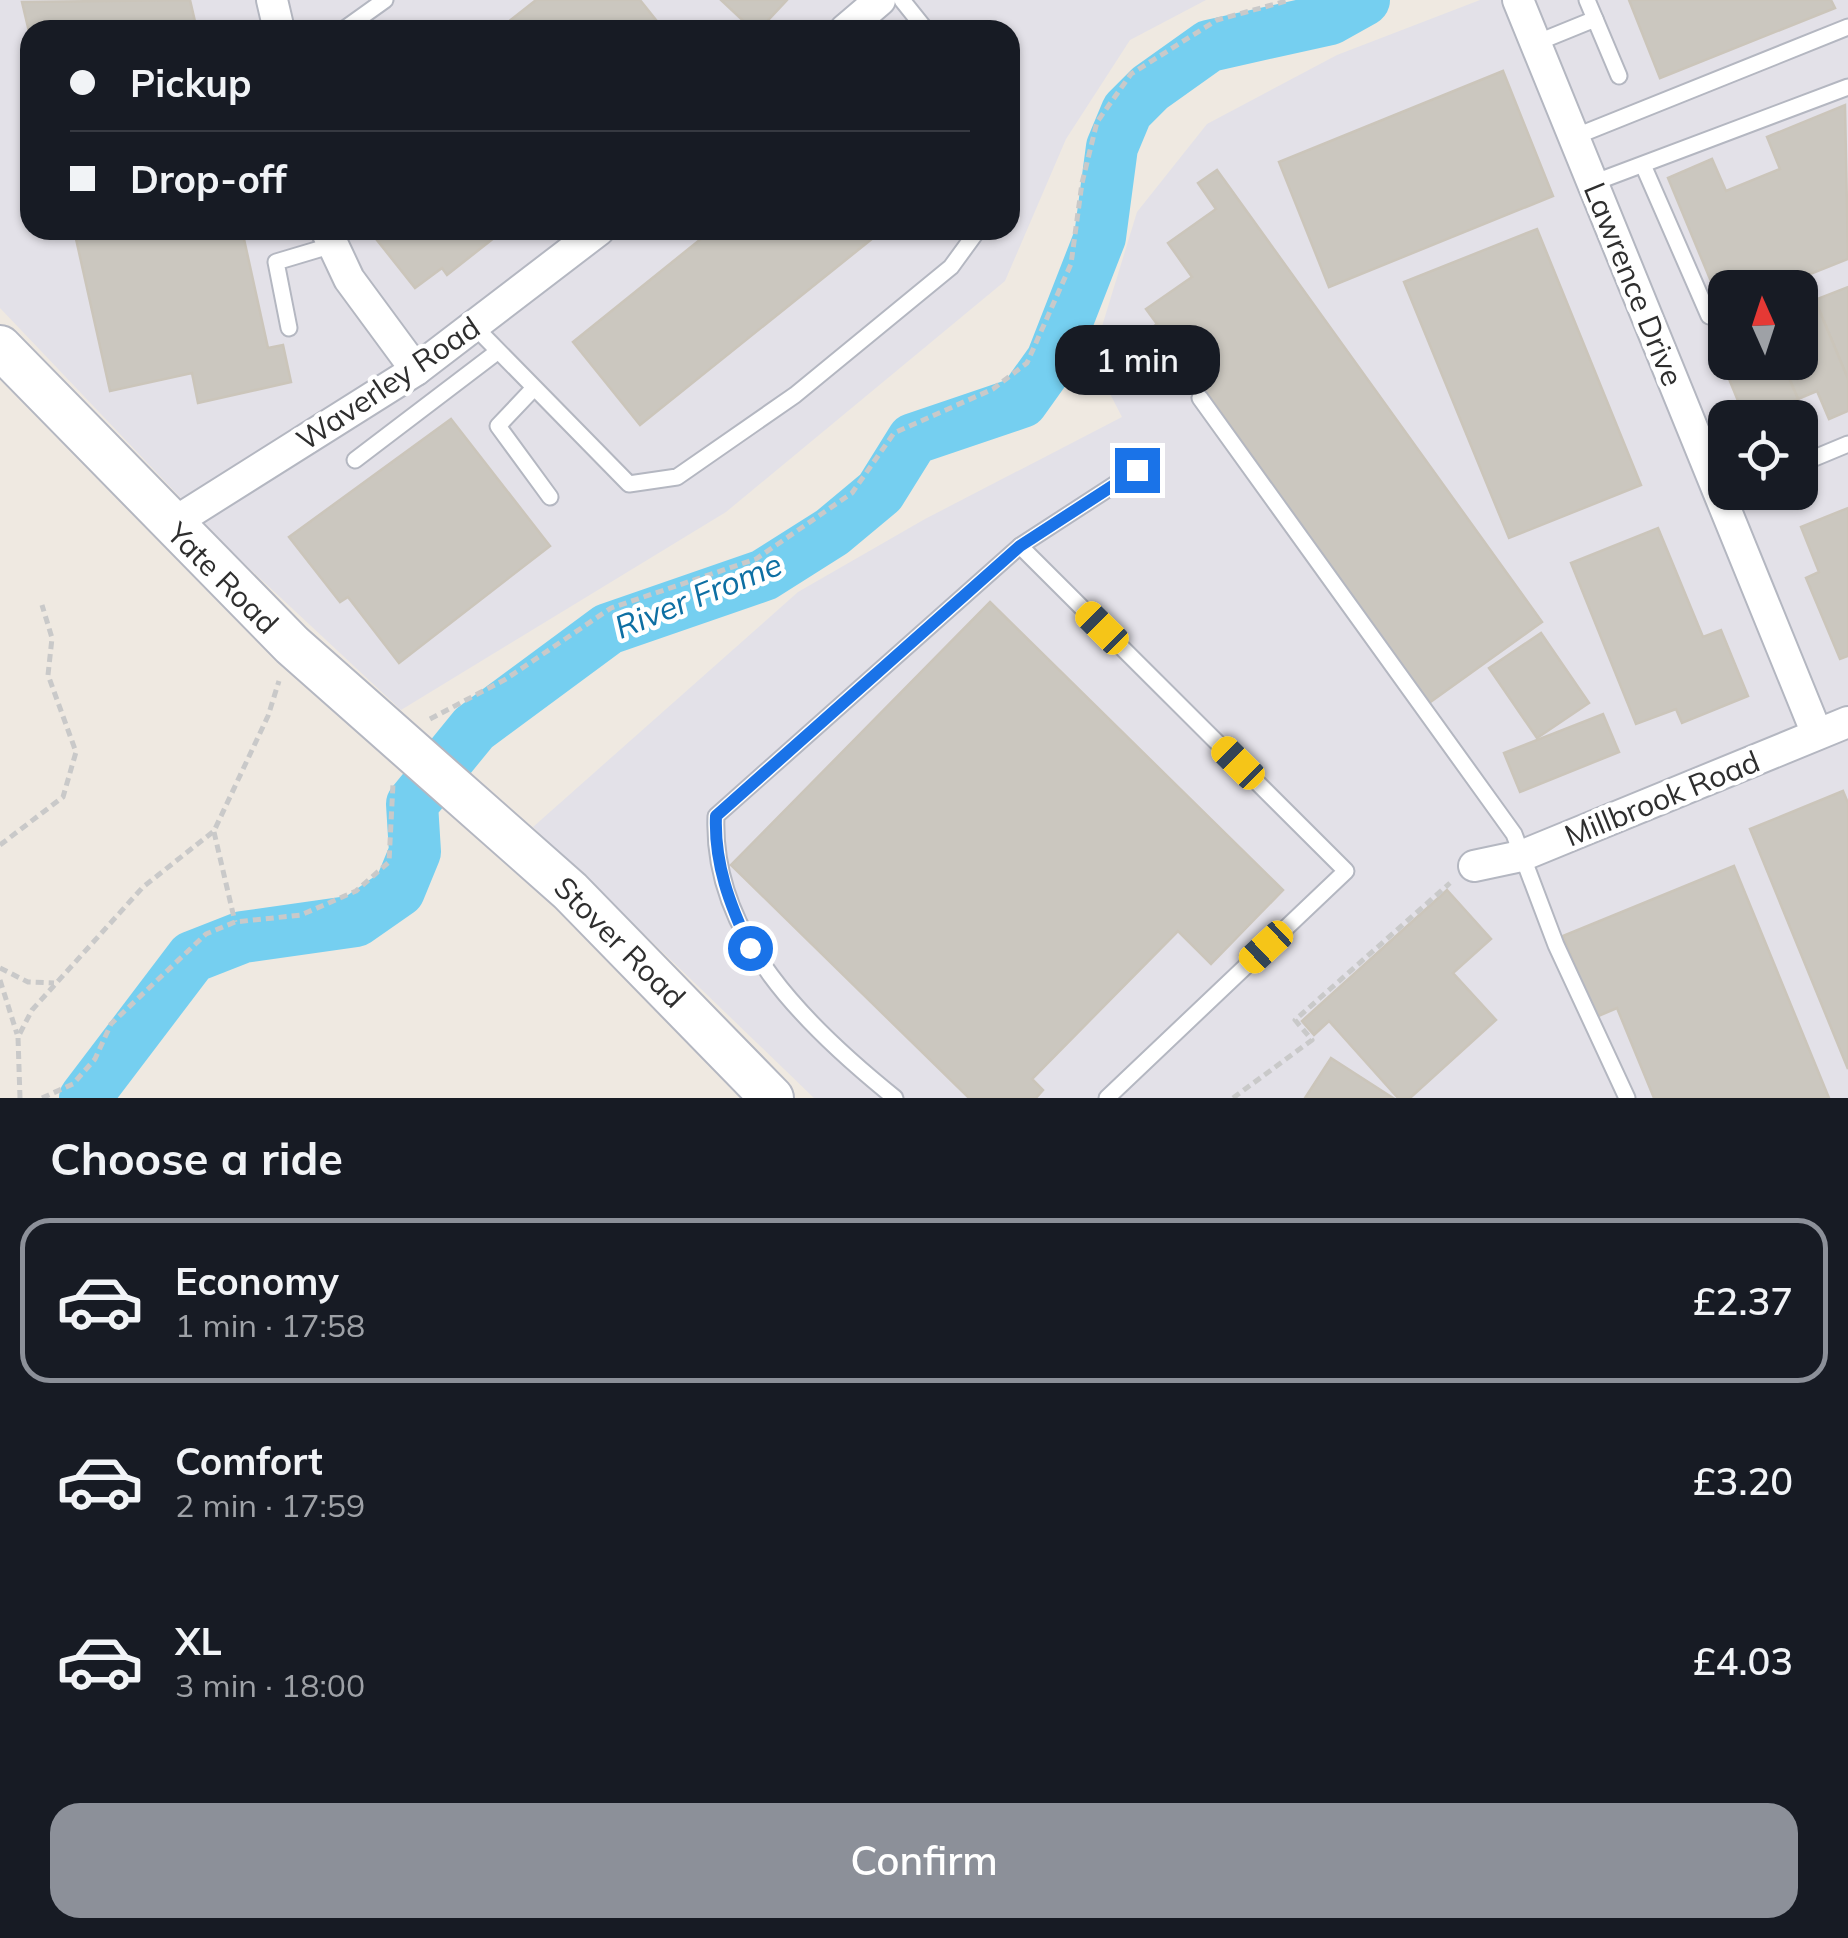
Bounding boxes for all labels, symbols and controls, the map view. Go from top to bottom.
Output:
text: Pickup [130,59,252,107]
text: Drop-off [130,155,287,203]
street label: Lawrence Drive [1576,177,1692,391]
north arrow [1708,270,1818,380]
map controls [1708,270,1818,510]
street label: Waverley Road [289,308,487,458]
callout: 1 min [1054,325,1220,395]
text: 1 min [1096,340,1179,380]
button: locate [1708,400,1818,510]
route end [1115,448,1160,493]
street label: Yate Road [159,514,287,642]
water label: River Frome [609,543,787,647]
car [1070,596,1134,660]
car [1206,731,1270,795]
street label: Millbrook Road [1559,742,1765,854]
street label: Stover Road [546,868,694,1016]
car [1234,916,1298,978]
route start [728,926,773,971]
text: Choose a ride [50,1130,343,1186]
icon: car [55,1256,145,1346]
text: Economy [175,1257,339,1305]
text: £2.37 [1693,1277,1793,1325]
text: 1 min · 17:58 [175,1305,365,1345]
icon: car [55,1436,145,1526]
text: Comfort [175,1437,323,1485]
text: £3.20 [1693,1457,1793,1505]
text: 2 min · 17:59 [175,1485,365,1525]
icon: car [55,1616,145,1706]
text: XL [175,1617,222,1665]
text: £4.03 [1693,1637,1793,1685]
text: 3 min · 18:00 [175,1665,365,1705]
button: Confirm [50,1803,1798,1918]

